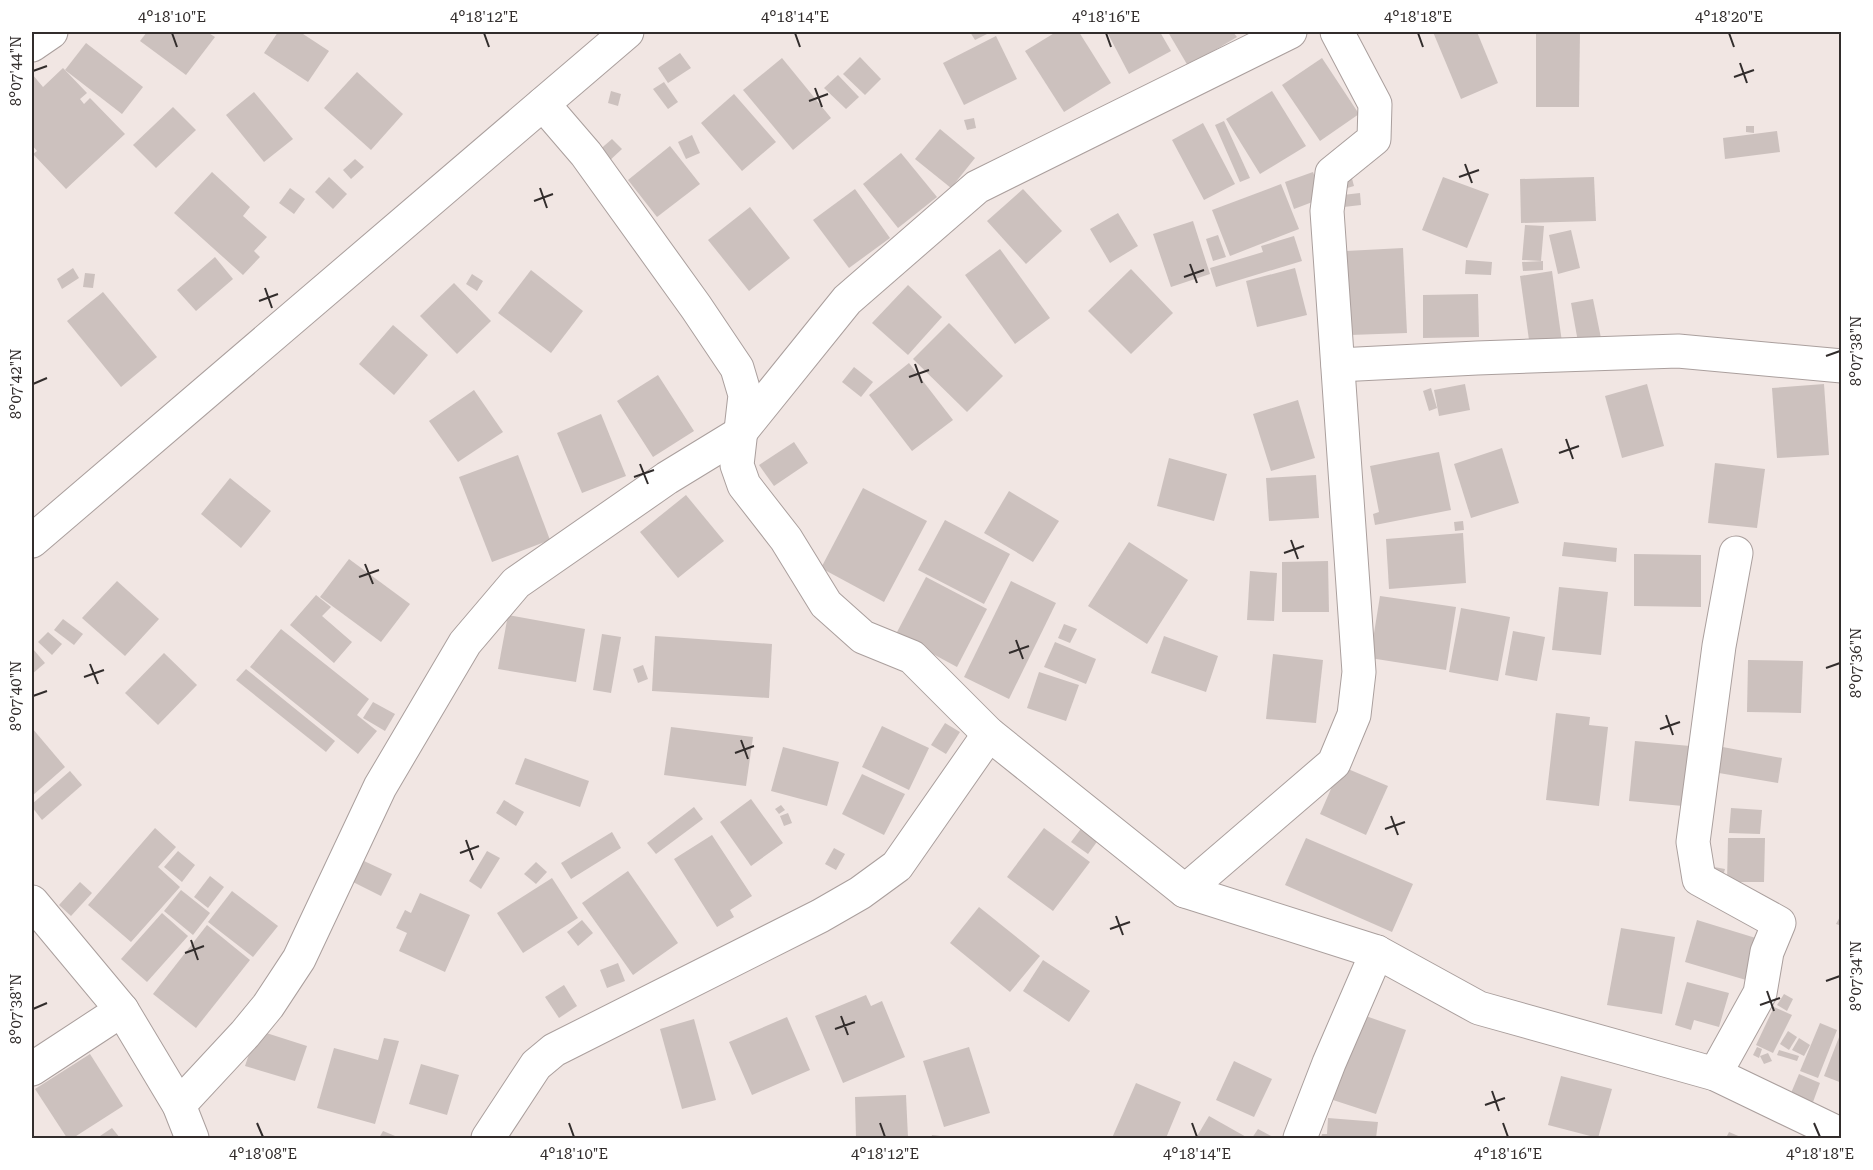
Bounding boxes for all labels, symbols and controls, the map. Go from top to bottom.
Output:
text: 4°18'10"E [138,8,206,26]
text: 4°18'12"E [450,8,518,26]
text: 4°18'14"E [761,8,829,26]
text: 4°18'16"E [1072,8,1140,26]
text: 4°18'18"E [1384,8,1452,26]
text: 4°18'20"E [1695,8,1763,26]
text: 8°07'44"N [7,36,25,106]
text: 8°07'38"N [1847,316,1865,386]
text: 8°07'42"N [7,349,25,419]
text: 8°07'36"N [1847,628,1865,698]
text: 8°07'40"N [7,661,25,731]
text: 8°07'34"N [1847,941,1865,1011]
text: 8°07'38"N [7,974,25,1044]
text: 4°18'08"E [229,1145,297,1163]
text: 4°18'10"E [540,1145,608,1163]
text: 4°18'12"E [851,1145,919,1163]
text: 4°18'14"E [1163,1145,1231,1163]
text: 4°18'16"E [1474,1145,1542,1163]
text: 4°18'18"E [1786,1145,1854,1163]

